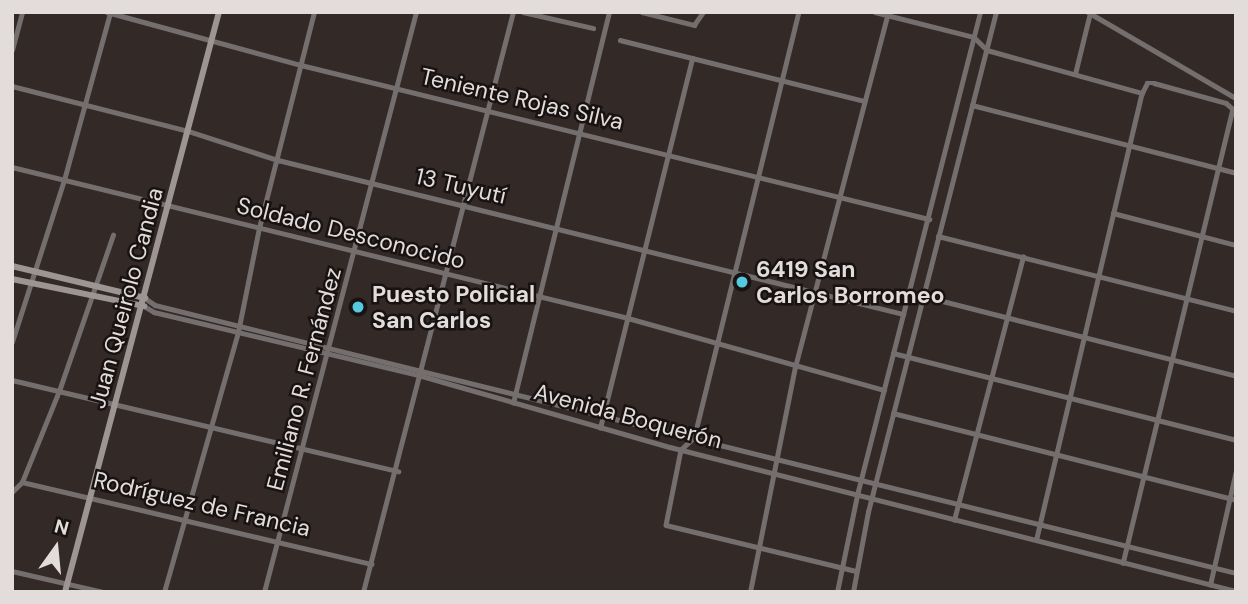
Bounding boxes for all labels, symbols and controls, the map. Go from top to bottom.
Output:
street label: Teniente Rojas Silva [418,62,626,136]
street label: 13 Tuyutí [413,162,509,210]
street label: Juan Queirolo Candia [83,185,169,411]
street label: Soldado Desconocido [234,191,468,275]
place label: 6419 San Carlos Borromeo [756,255,945,309]
street label: Emiliano R. Fernández [261,264,347,494]
marker: 6419 San Carlos Borromeo [734,274,750,290]
place label: Puesto Policial San Carlos [372,280,535,334]
marker: Puesto Policial San Carlos [350,299,366,315]
street label: Avenida Boquerón [531,378,725,454]
street label: Rodríguez de Francia [91,466,313,542]
north arrow [21,513,91,583]
text: N [52,513,71,541]

